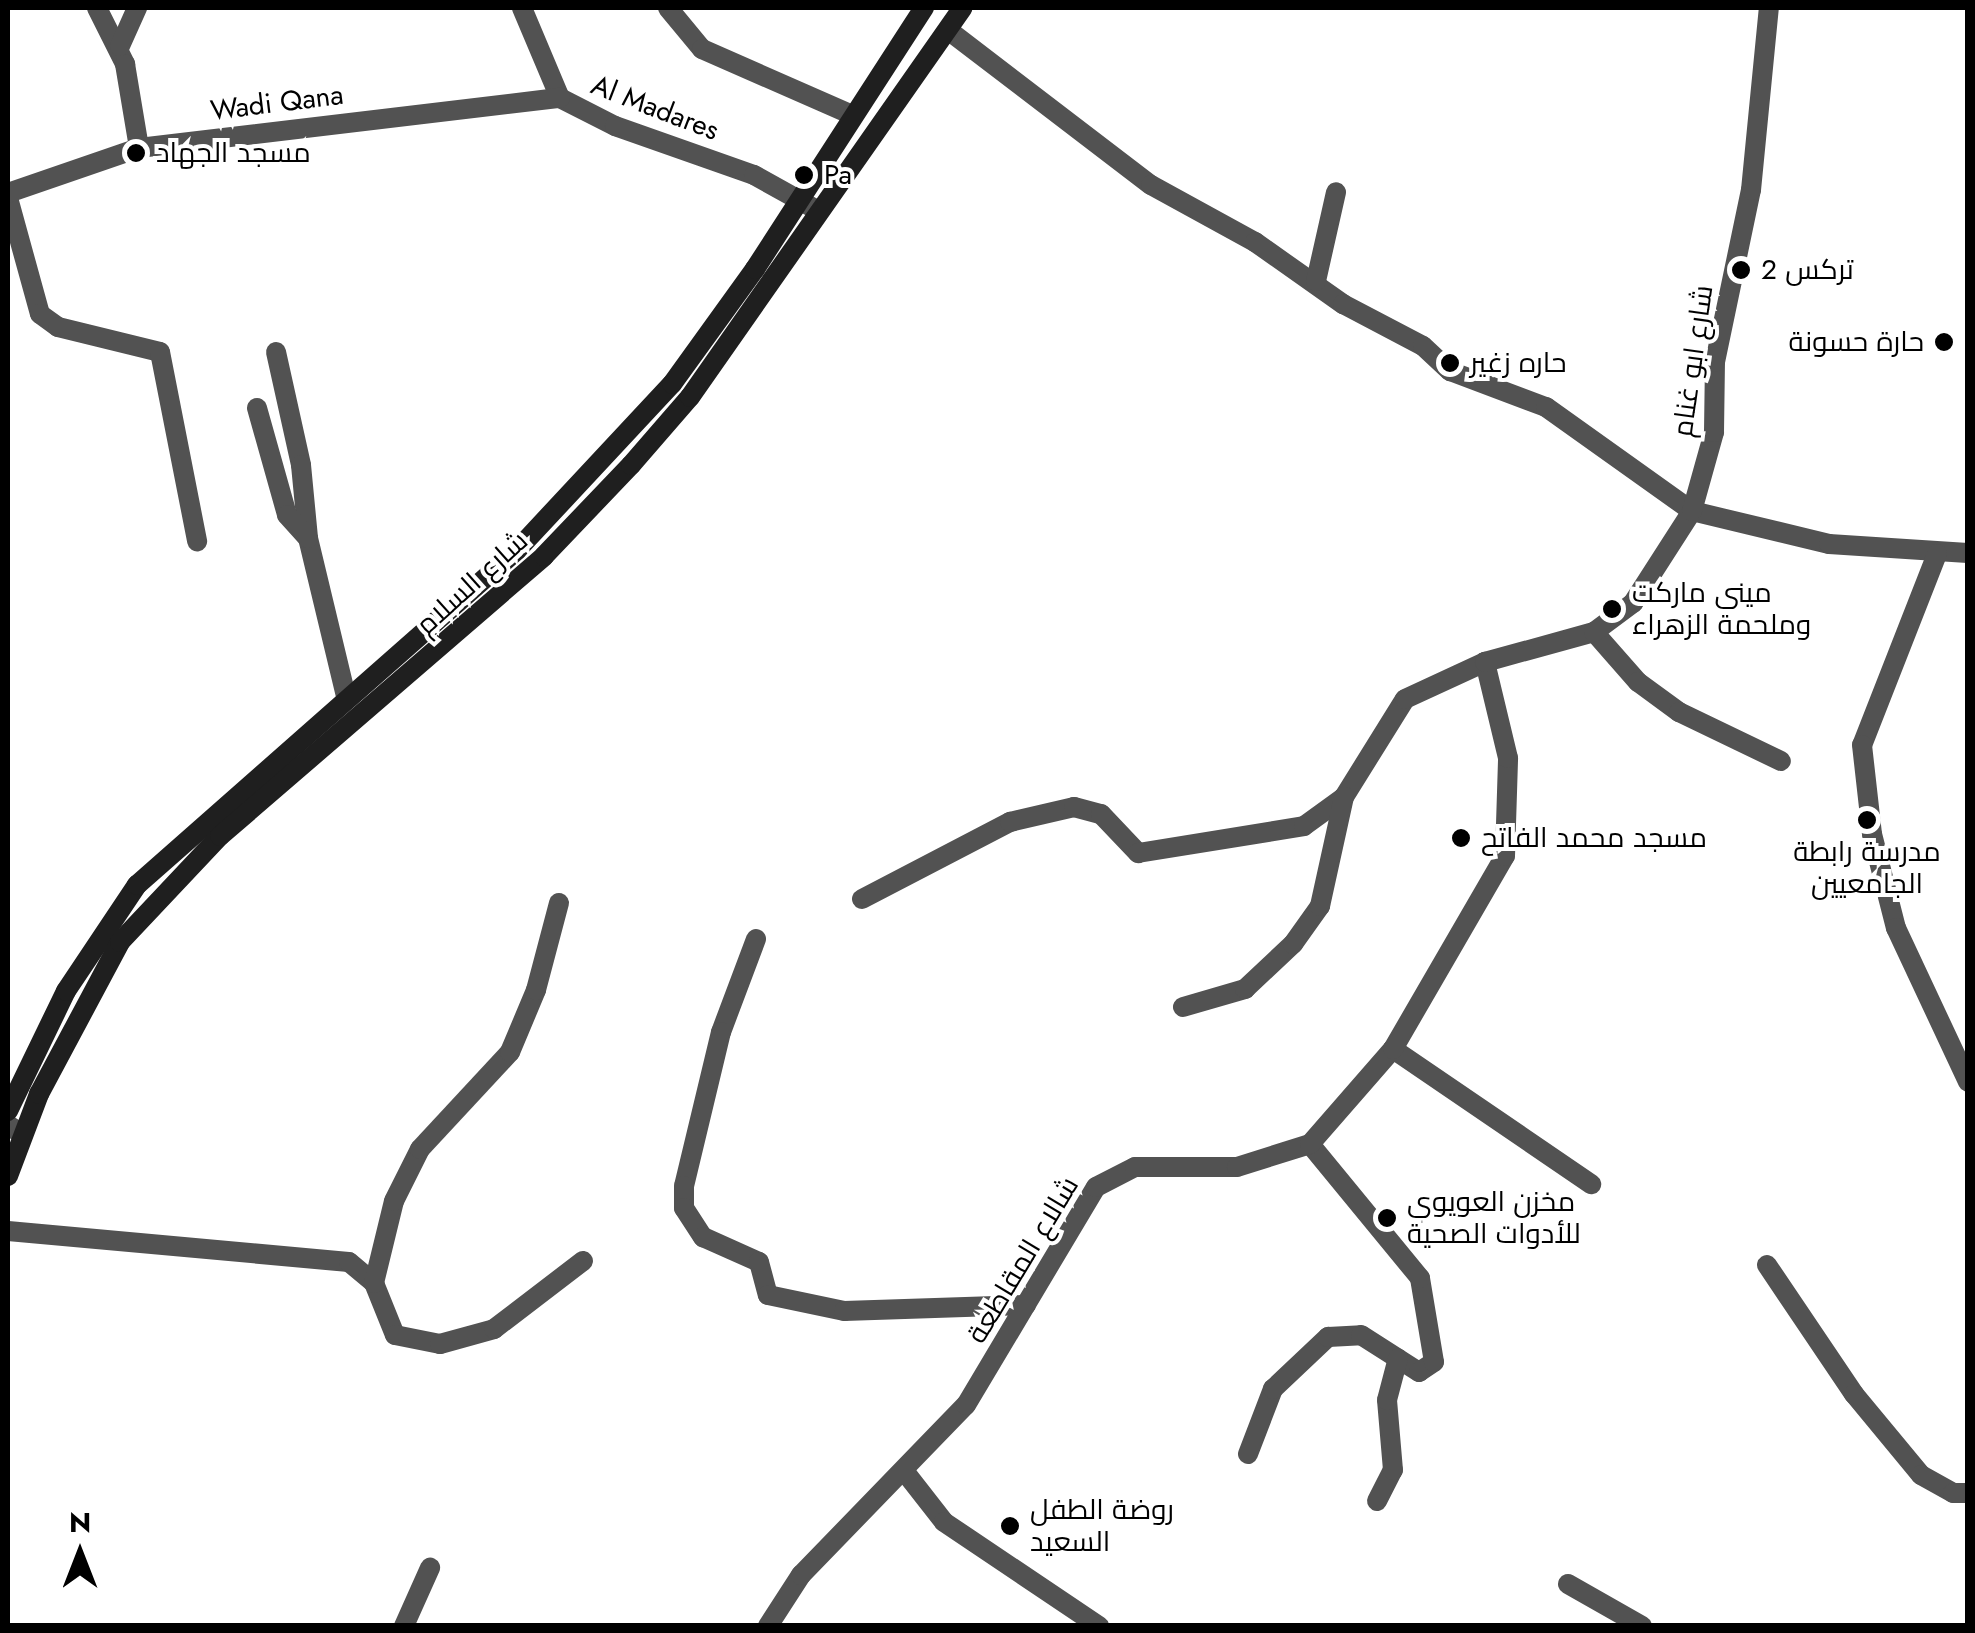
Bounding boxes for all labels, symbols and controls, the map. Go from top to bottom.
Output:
street label: Al Madares [587,68,723,148]
street label: Wadi Qana [209,78,345,128]
place label: مسجد الجهاد [156,136,311,170]
marker: مسجد الجهاد [125,142,147,164]
place label: Pa [824,158,852,192]
marker: Pa [793,164,815,186]
place label: تركس 2 [1761,253,1854,287]
marker: تركس 2 [1730,259,1752,281]
street label: شارع ابو غنام [1666,283,1720,439]
place label: حارة حسونة [1789,325,1924,359]
marker: حارة حسونة [1933,331,1955,353]
place label: حاره زغير [1470,346,1566,380]
marker: حاره زغير [1439,352,1461,374]
street label: شارع السلام [409,524,535,642]
place label: ميني ماركت وملحمة الزهراء [1632,576,1811,642]
marker: ميني ماركت وملحمة الزهراء [1601,598,1623,620]
marker: مدرسة رابطة الجامعيين [1856,809,1878,831]
place label: مسجد محمد الفاتح [1481,821,1707,855]
marker: مسجد محمد الفاتح [1450,827,1472,849]
place label: مدرسة رابطة الجامعيين [1793,835,1941,901]
street label: شالاع المقاطعة [960,1171,1086,1349]
place label: مخزن العويوي للأدوات الصحية [1407,1185,1581,1251]
marker: مخزن العويوي للأدوات الصحية [1376,1207,1398,1229]
place label: روضة الطفل السعيد [1030,1493,1174,1559]
text: N [69,1502,91,1543]
north arrow [30,1503,130,1603]
marker: روضة الطفل السعيد [999,1515,1021,1537]

